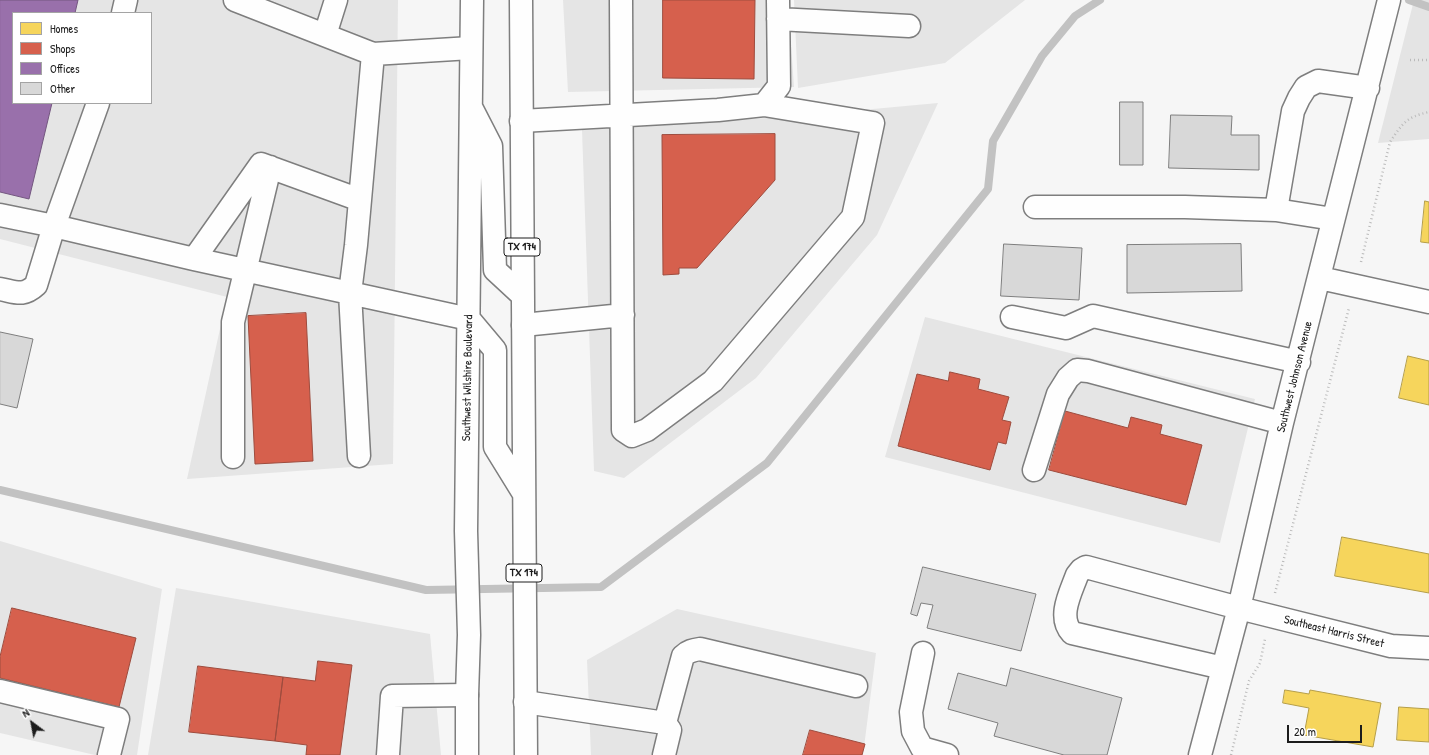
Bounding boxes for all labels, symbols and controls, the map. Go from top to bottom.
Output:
legend [12,12,152,104]
text: Homes [50,20,78,37]
text: Shops [50,40,75,57]
text: Offices [50,60,80,77]
text: Other [50,80,75,97]
road number: TX 174 [504,238,540,256]
street label: Southwest Wilshire Boulevard [460,315,476,441]
street label: Southwest Johnson Avenue [1274,320,1316,434]
road number: TX 174 [506,564,542,582]
street label: Southeast Harris Street [1282,613,1386,651]
north arrow [12,703,52,743]
text: N [19,705,32,720]
scale bar [1289,717,1364,743]
text: 20 m [1294,723,1316,740]

